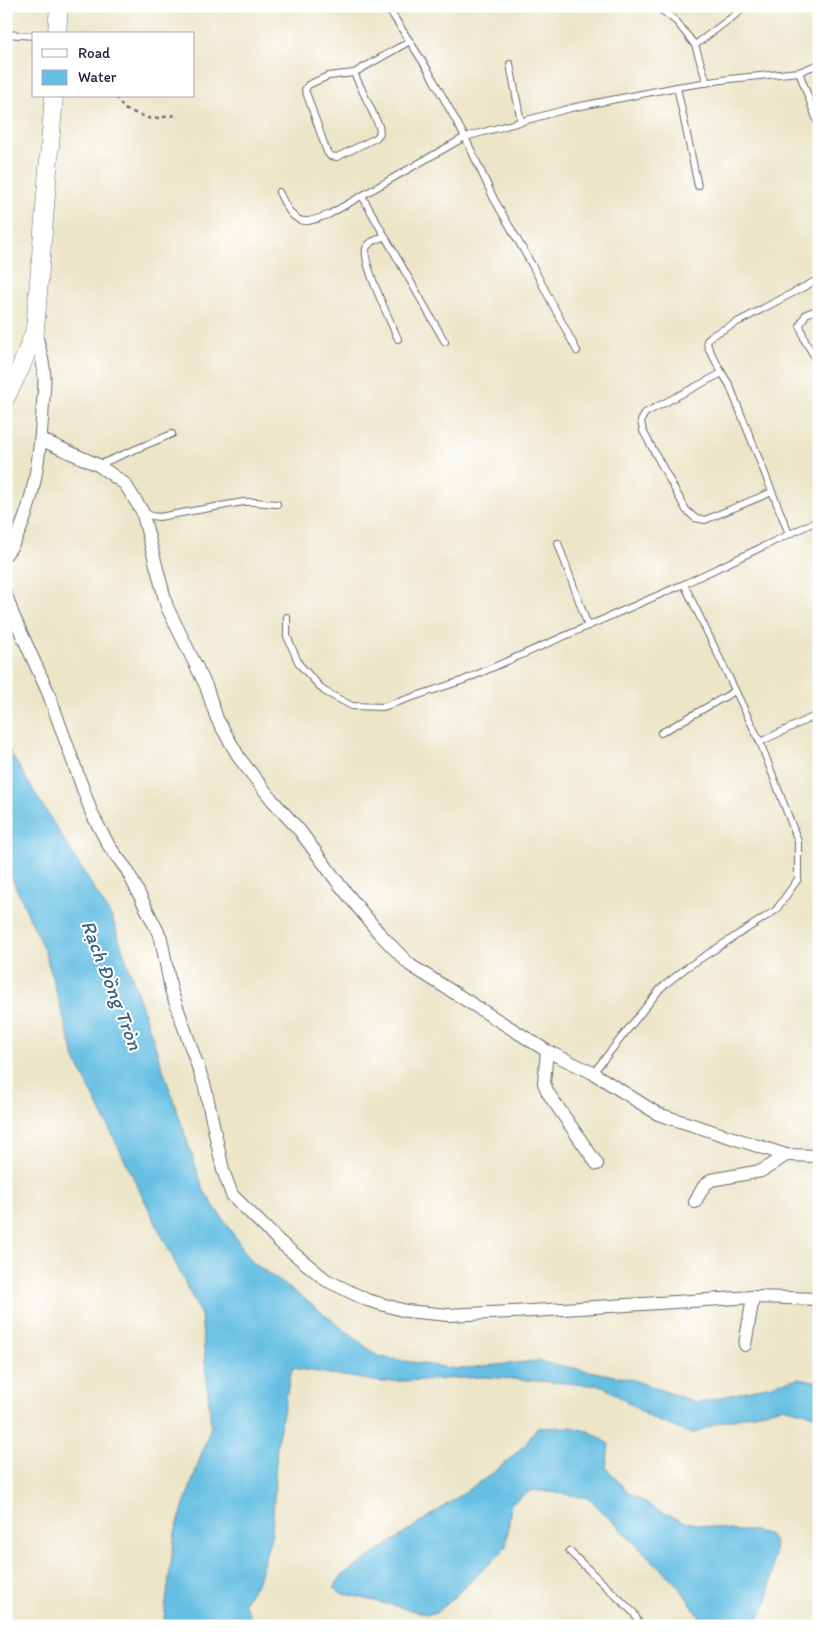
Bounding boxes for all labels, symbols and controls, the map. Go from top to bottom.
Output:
legend [32,32,195,98]
text: Road [78,44,111,62]
text: Water [78,68,117,86]
water label: Rạch Đồng Tròn [76,917,148,1054]

